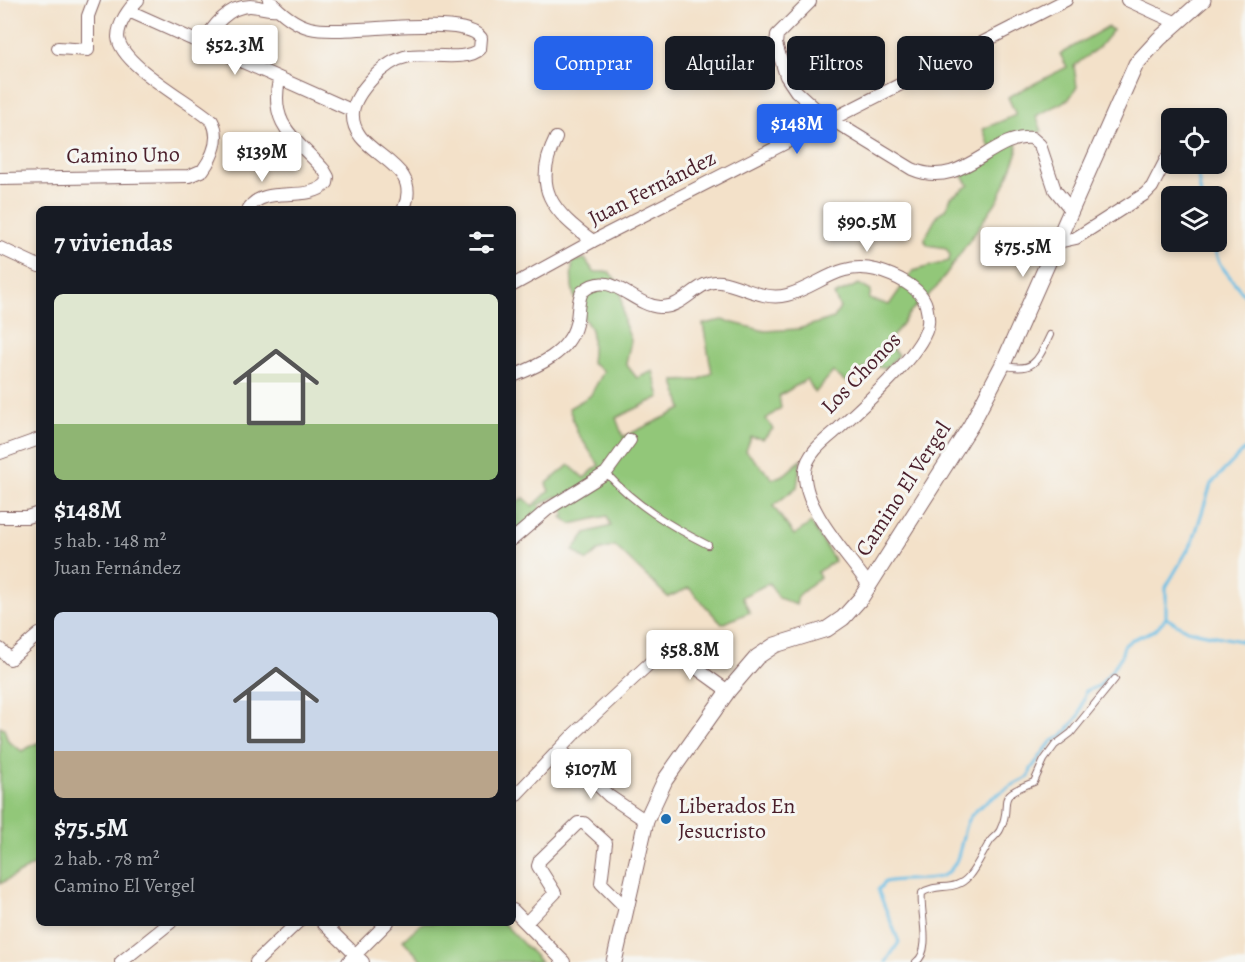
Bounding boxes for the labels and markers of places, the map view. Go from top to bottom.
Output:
pin: $52.3M [186,25,284,76]
pin: $148M [755,104,839,155]
pin: $139M [220,132,304,183]
pin: $90.5M [818,202,916,253]
pin: $75.5M [974,227,1072,278]
pin: $58.8M [641,630,739,681]
pin: $107M [549,749,633,800]
place label: Liberados En Jesucristo [678,791,795,846]
marker: Liberados En Jesucristo [659,812,673,826]

